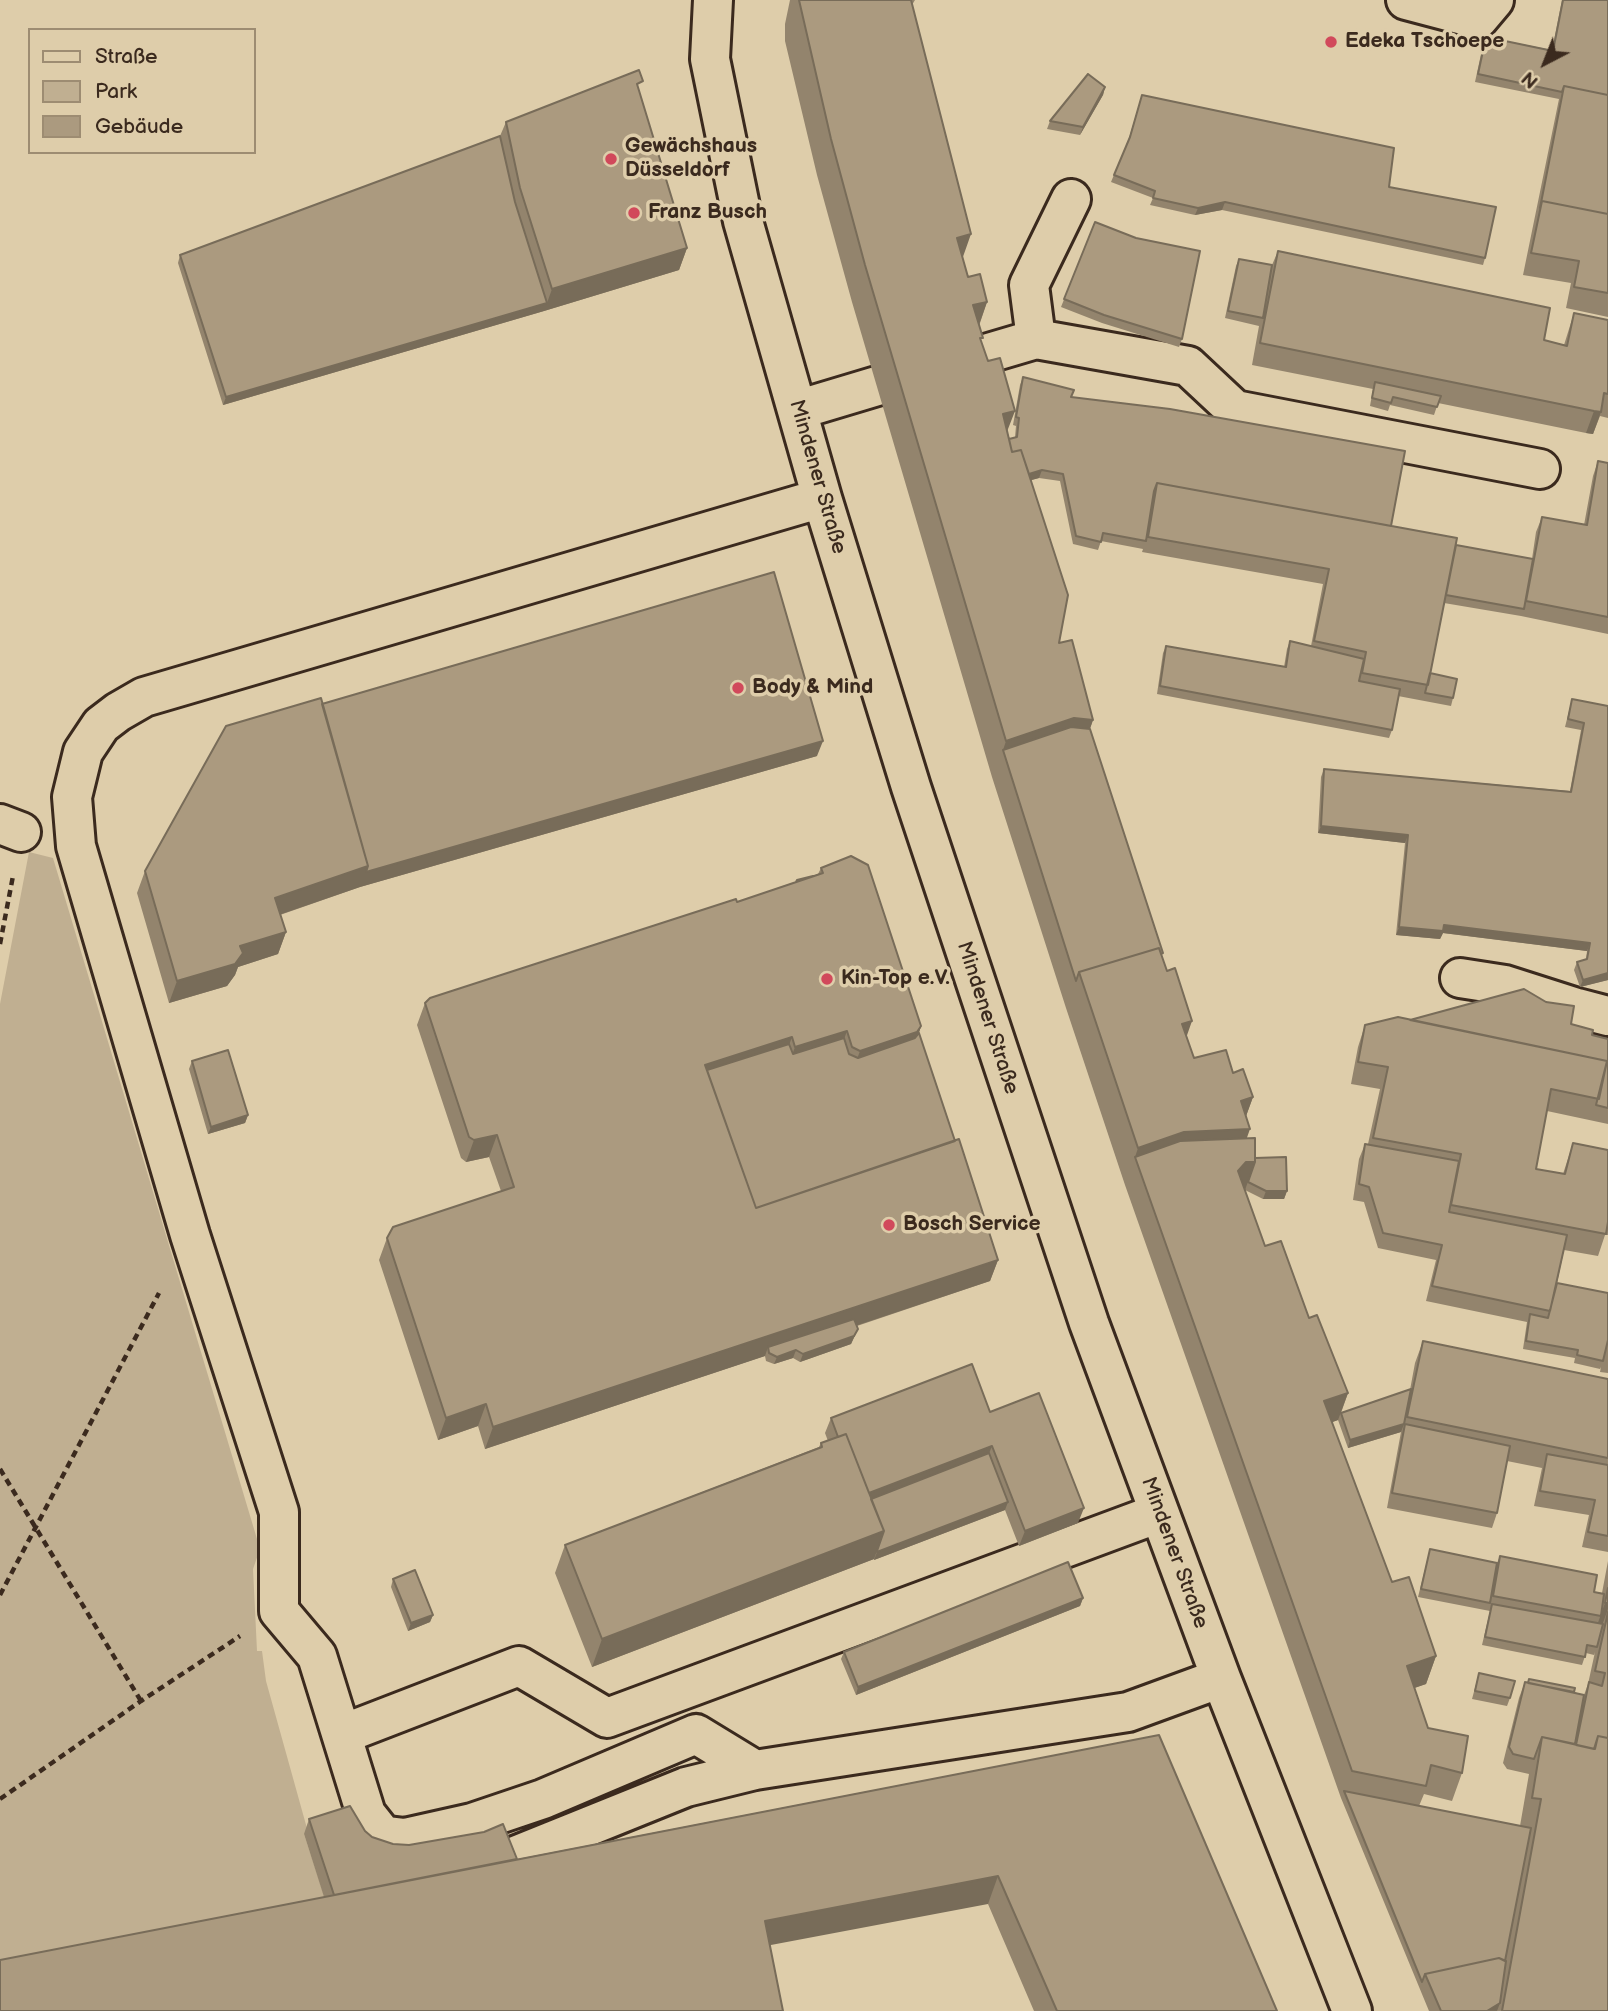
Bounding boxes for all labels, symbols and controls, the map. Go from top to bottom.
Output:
legend [28,28,256,154]
north arrow [1510,28,1580,98]
place label: Edeka Tschoepe [1345,29,1504,55]
marker: Edeka Tschoepe [1323,34,1339,50]
text: Straße [95,44,157,69]
text: N [1518,66,1544,92]
text: Park [95,79,137,104]
text: Gebäude [95,114,183,139]
place label: Gewächshaus Düsseldorf [625,134,757,184]
marker: Gewächshaus Düsseldorf [603,151,619,167]
place label: Franz Busch [648,200,767,226]
marker: Franz Busch [626,205,642,221]
street label: Mindener Straße [783,397,851,557]
place label: Body & Mind [752,675,873,701]
marker: Body & Mind [730,680,746,696]
street label: Mindener Straße [950,938,1024,1098]
place label: Kin-Top e.V. [841,966,950,992]
marker: Kin-Top e.V. [819,971,835,987]
place label: Bosch Service [903,1212,1041,1238]
marker: Bosch Service [881,1217,897,1233]
street label: Mindener Straße [1135,1474,1213,1632]

